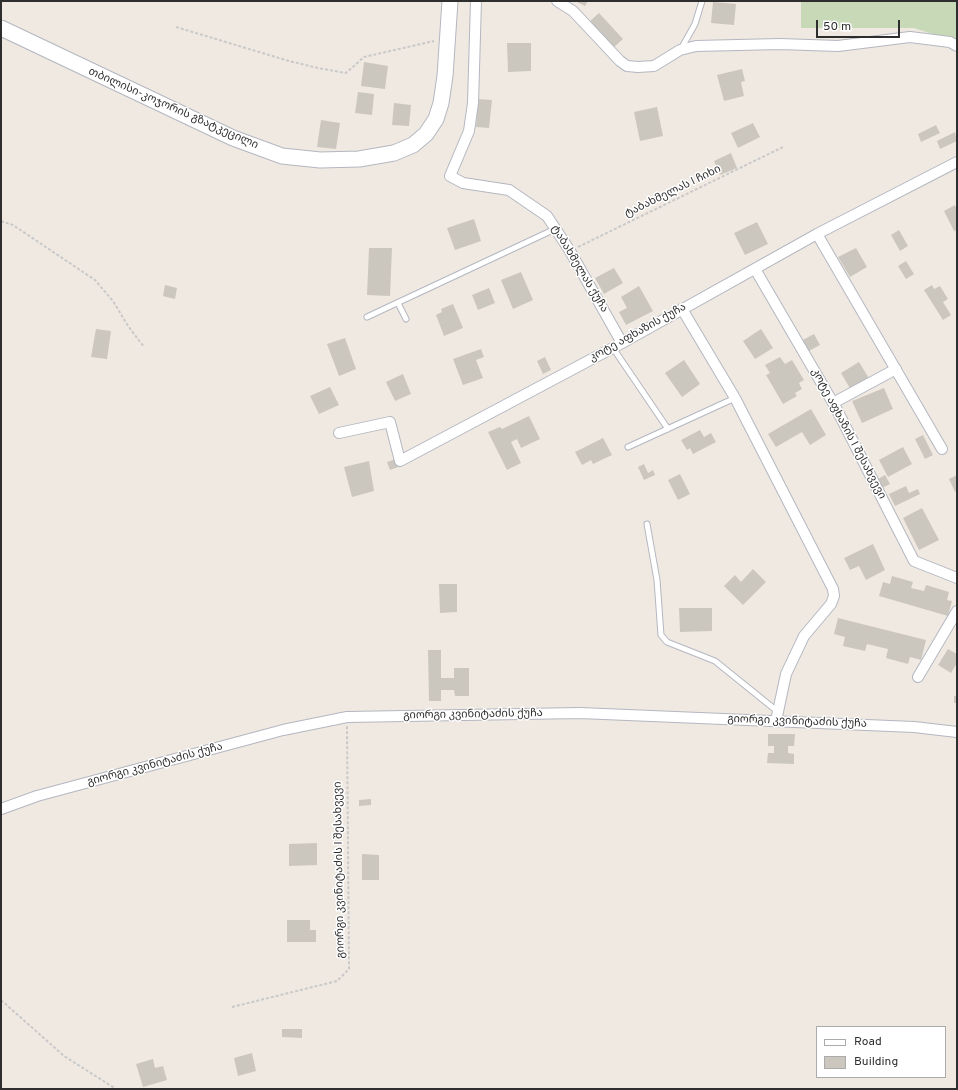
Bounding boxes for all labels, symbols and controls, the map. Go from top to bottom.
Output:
scale bar [818,12,902,38]
text: 50 m [823,19,851,35]
street label: თბილისი-კოჯორის გზატკეცილი [86,65,260,153]
street label: ტაბახმელას I ჩიხი [623,163,723,221]
street label: ტაბახმელას ქუჩა [548,223,610,315]
street label: კოტე აფხაზის ქუჩა [587,301,689,365]
street label: კოტე აფხაზის I შესახვევი [808,366,888,502]
street label: გიორგი კვინიტაძის ქუჩა [403,707,543,723]
street label: გიორგი კვინიტაძის ქუჩა [727,713,867,731]
street label: გიორგი კვინიტაძის ქუჩა [86,741,224,789]
street label: გიორგი კვინიტაძის I შესახვევი [332,781,348,959]
legend [816,1026,946,1078]
text: Road [854,1034,882,1050]
text: Building [854,1054,898,1070]

